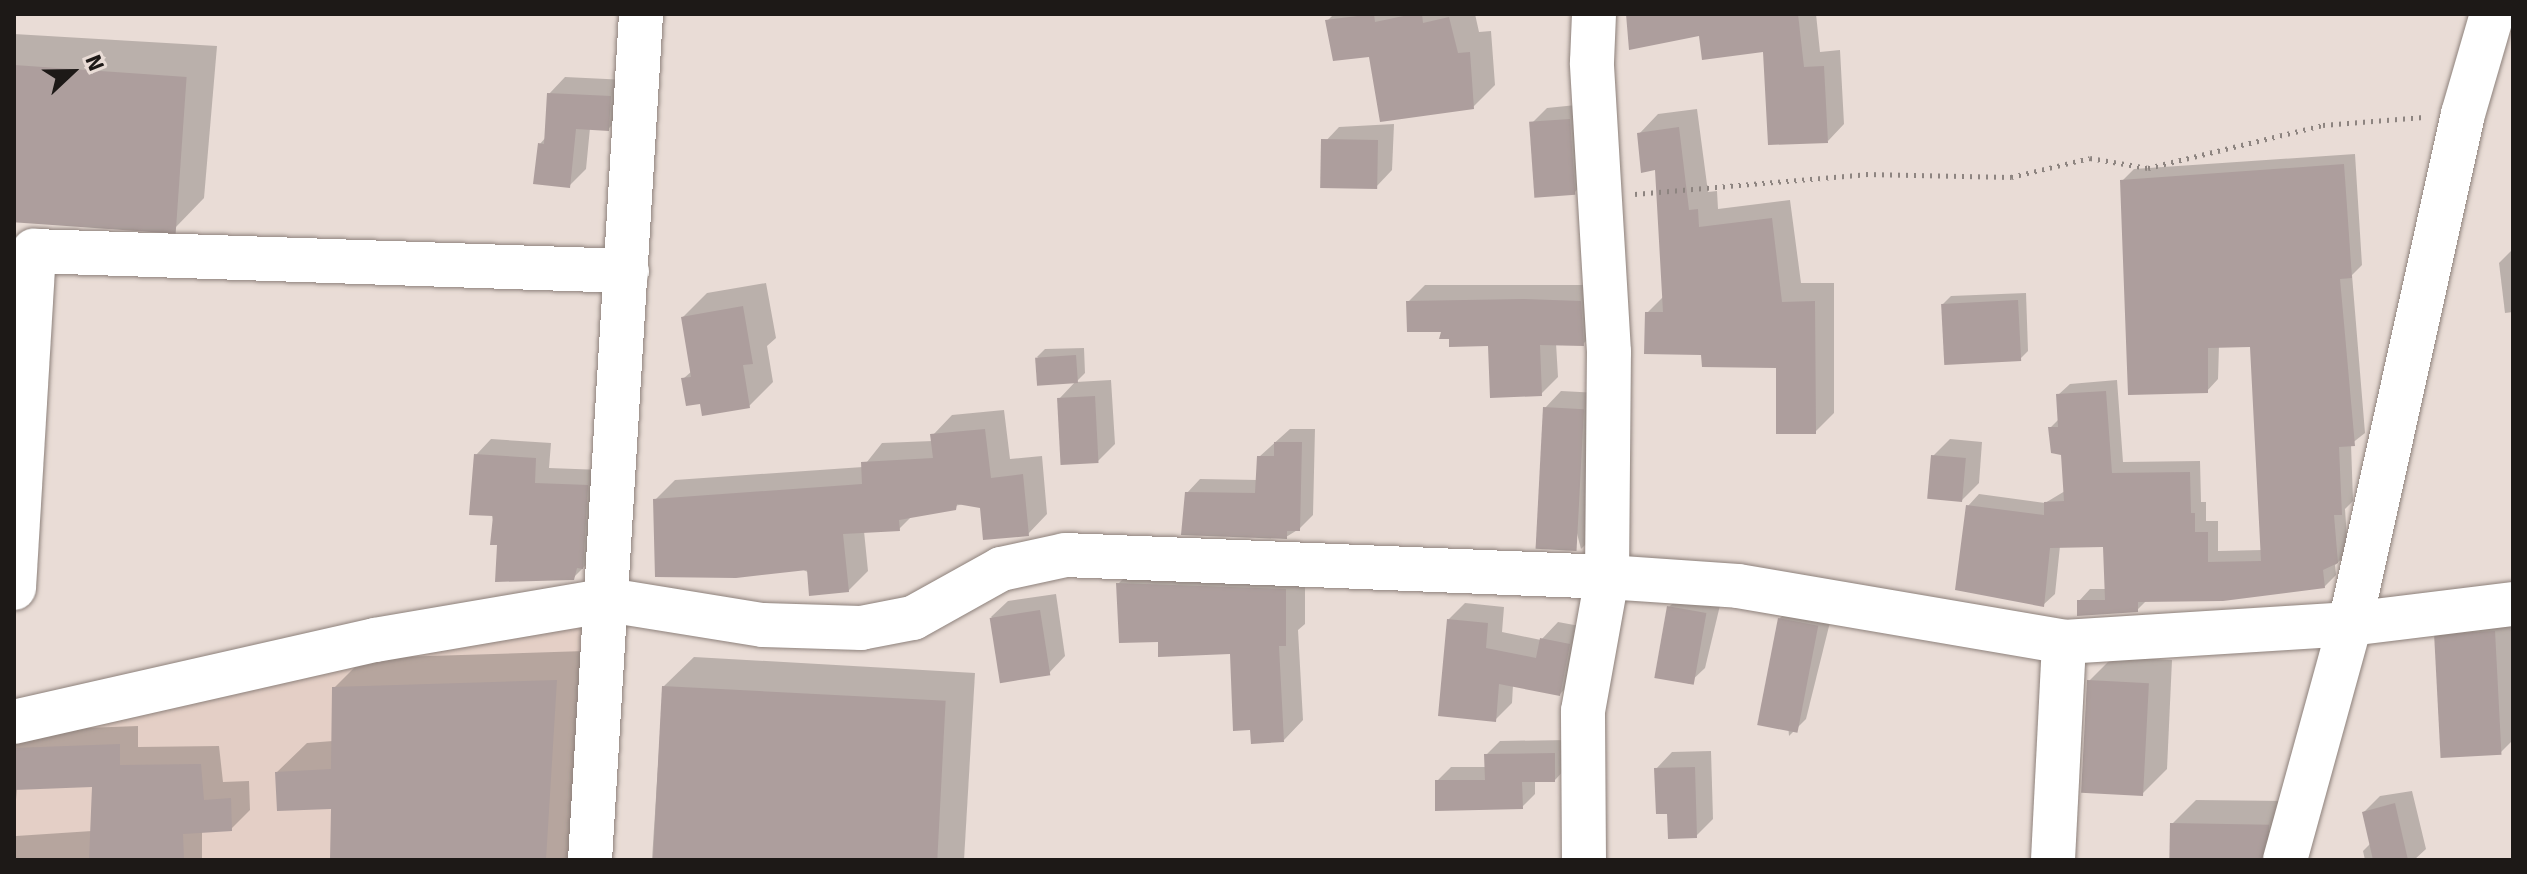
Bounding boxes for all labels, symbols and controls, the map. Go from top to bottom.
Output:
north arrow [32,32,112,112]
text: N [79,51,110,75]

